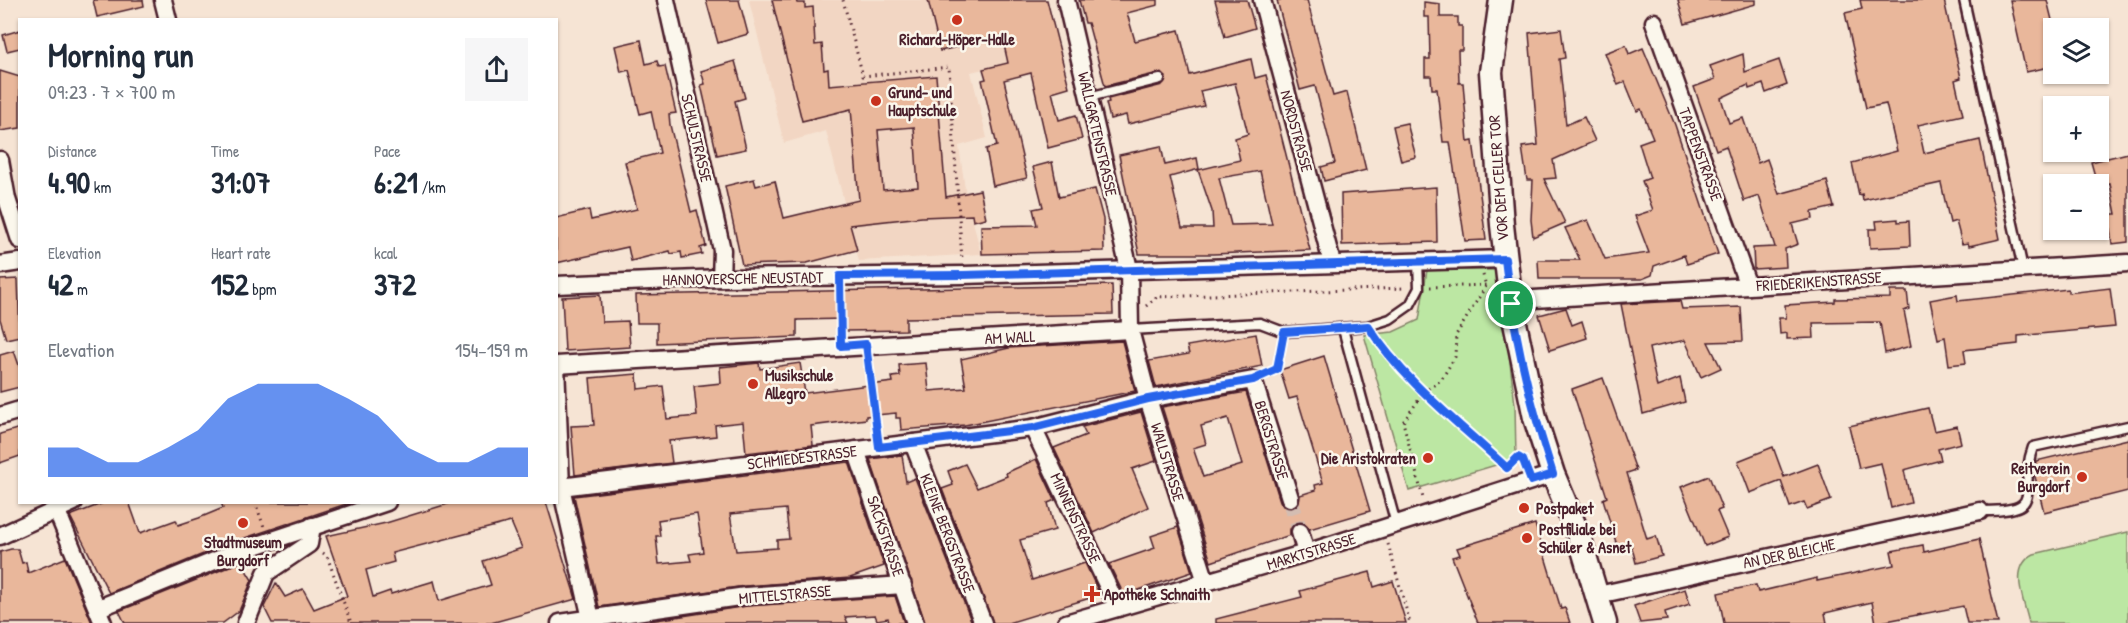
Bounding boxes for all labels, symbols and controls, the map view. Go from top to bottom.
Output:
marker: Richard-Höper-Halle [950,13,964,27]
map controls [2043,18,2109,240]
button: layers [2043,18,2109,84]
place label: Richard-Höper-Halle [899,28,1015,51]
text: Morning run [48,33,194,77]
button: share [465,38,528,101]
street label: WALLGARTENSTRASSE [1073,70,1123,198]
text: 09:23 · 7 × 700 m [48,78,175,105]
place label: Grund- und Hauptschule [888,81,957,122]
street label: NORDSTRASSE [1276,88,1318,174]
street label: SCHULSTRASSE [676,92,718,184]
marker: Grund- und Hauptschule [869,94,883,108]
button: + [2043,96,2109,162]
street label: TAPPENSTRASSE [1674,104,1728,204]
street label: VOR DEM CELLER TOR [1483,114,1513,242]
text: Distance [48,140,97,162]
text: Time [211,140,239,162]
text: Pace [374,140,401,162]
text: 4.90 [48,162,90,202]
text: 31:07 [211,162,271,202]
text: 6:21 [374,162,418,202]
button: − [2043,174,2109,240]
text: km [90,176,111,198]
text: /km [418,176,446,198]
text: Elevation [48,242,101,264]
text: Heart rate [211,242,271,264]
text: kcal [374,242,397,264]
text: 42 [48,264,73,304]
text: 152 [211,264,249,304]
text: 372 [374,264,416,304]
street label: HANNOVERSCHE NEUSTADT [662,266,824,290]
street label: FRIEDERIKENSTRASSE [1755,266,1882,296]
text: m [73,278,88,300]
text: bpm [249,278,277,300]
pin [1485,278,1536,329]
icon: arrive [1494,287,1527,320]
street label: AM WALL [984,325,1036,349]
text: Elevation [48,336,114,363]
text: 154–159 m [455,336,528,363]
place label: Musikschule Allegro [765,364,834,405]
marker: Musikschule Allegro [746,377,760,391]
street label: BERGSTRASSE [1250,398,1294,482]
street label: WALLSTRASSE [1146,420,1190,504]
street label: SCHMIEDESTRASSE [746,439,858,475]
place label: Die Aristokraten [1321,447,1416,469]
marker: Die Aristokraten [1421,451,1435,465]
place label: Reitverein Burgdorf [2011,457,2070,498]
street label: MINNENSTRASSE [1045,469,1107,567]
street label: KLEINE BERGSTRASSE [915,470,981,596]
marker: Reitverein Burgdorf [2075,470,2089,484]
street label: SACKSTRASSE [862,493,910,579]
place label: Postpaket [1536,497,1594,520]
marker: Postpaket [1517,501,1531,515]
marker: Stadtmuseum Burgdorf [236,516,250,530]
place label: Postfiliale bei Schüler & Asnet [1539,518,1632,558]
street label: MARKTSTRASSE [1264,527,1358,575]
place label: Stadtmuseum Burgdorf [204,531,282,572]
marker: Postfiliale bei Schüler & Asnet [1520,531,1534,545]
street label: AN DER BLEICHE [1741,532,1837,574]
street label: MITTELSTRASSE [738,579,832,609]
place label: Apotheke Schnaith [1104,583,1210,606]
marker: Apotheke Schnaith [1085,587,1099,601]

